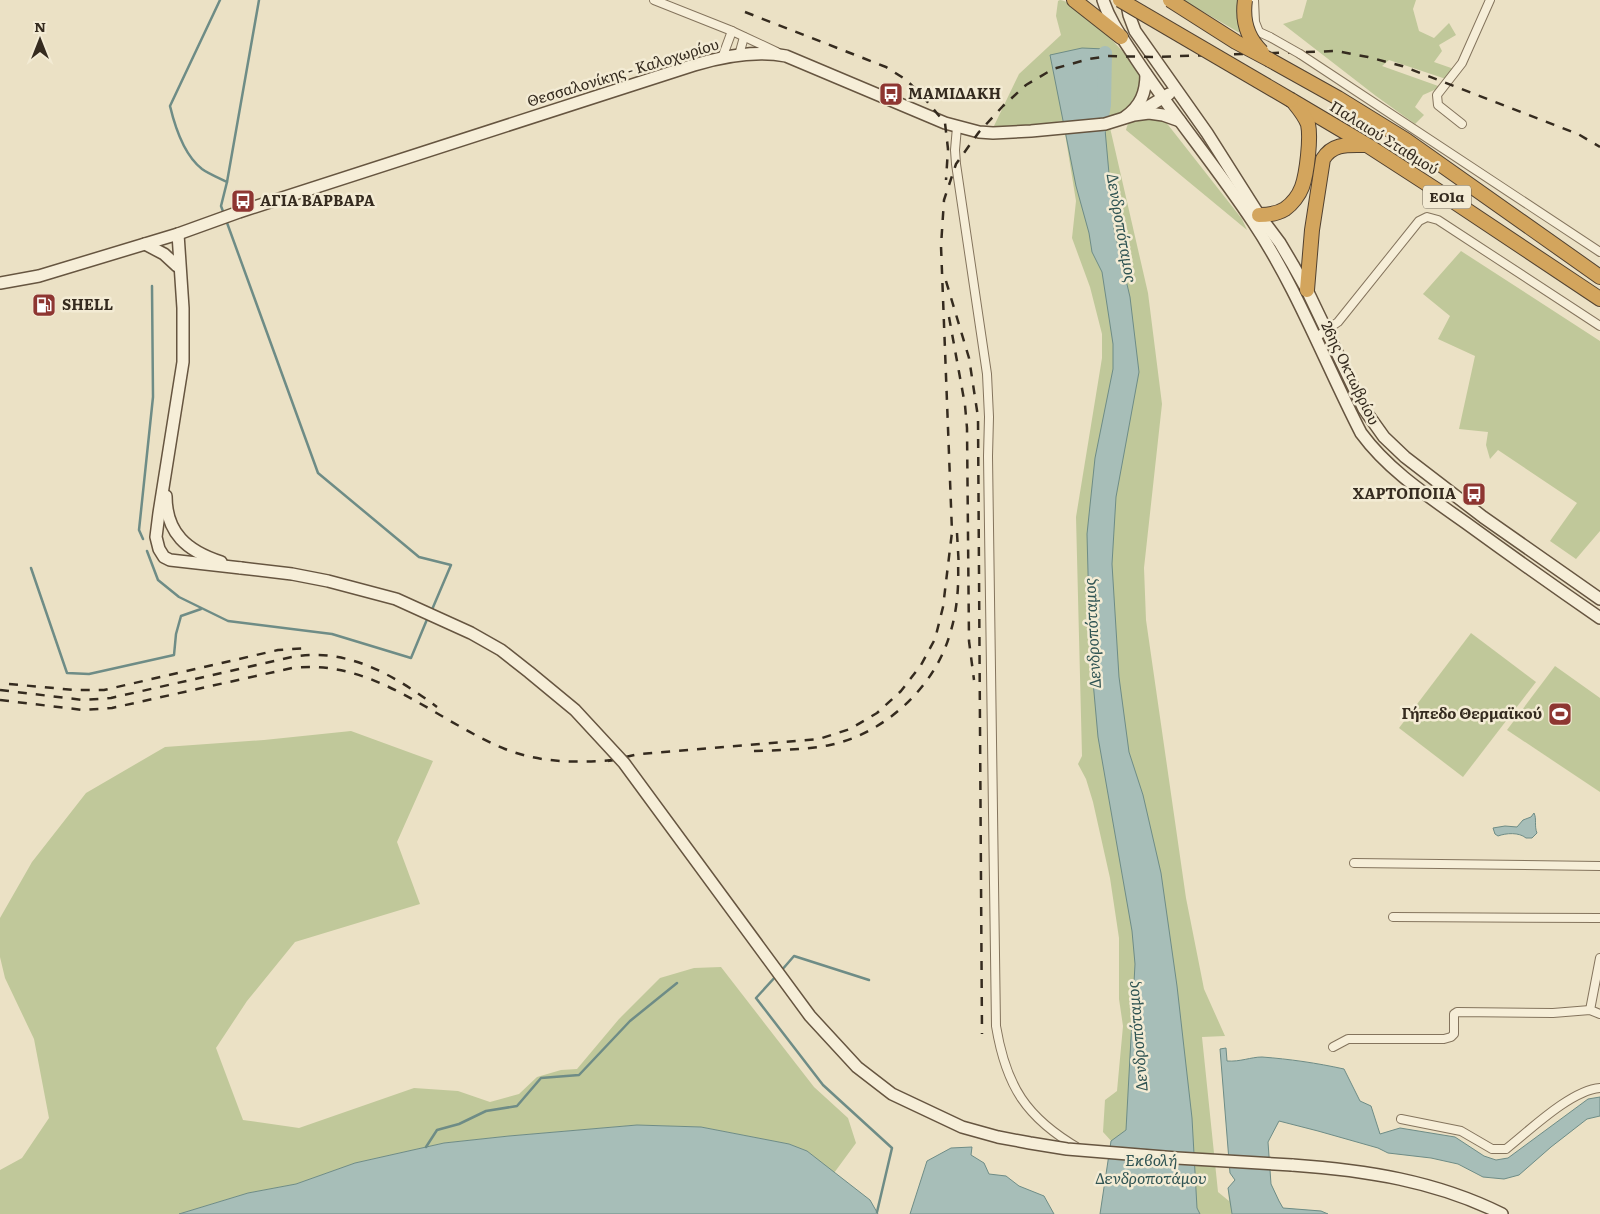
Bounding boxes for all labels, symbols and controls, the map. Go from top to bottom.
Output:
north arrow [15,15,65,65]
text: N [34,16,46,36]
street label: Θεσσαλονίκης - Καλοχωρίου [524,31,722,112]
bus stop icon: ΜΑΜΙΔΑΚΗ [878,81,904,107]
place label: ΜΑΜΙΔΑΚΗ [908,81,1001,104]
street label: Παλαιού Σταθμού [1326,94,1444,180]
water label: Δενδροπόταμος [1102,171,1144,285]
road number: ΕΟ1α [1423,186,1471,208]
bus stop icon: ΑΓΙΑ ΒΑΡΒΑΡΑ [230,188,256,214]
place label: ΑΓΙΑ ΒΑΡΒΑΡΑ [260,188,376,211]
fuel station icon: SHELL [31,292,57,318]
place label: SHELL [62,292,114,315]
street label: 26ης Οκτωβρίου [1316,317,1387,428]
place label: ΧΑΡΤΟΠΟΙΙΑ [1353,481,1457,504]
bus stop icon: ΧΑΡΤΟΠΟΙΙΑ [1461,481,1487,507]
water label: Δενδροπόταμος [1076,577,1106,689]
place label: Γήπεδο Θερμαϊκού [1401,701,1542,724]
sports icon: Γήπεδο Θερμαϊκού [1547,701,1573,727]
water label: Δενδροπόταμος [1119,980,1153,1092]
water label: Εκβολή Δενδροποτάμου [1095,1147,1207,1189]

